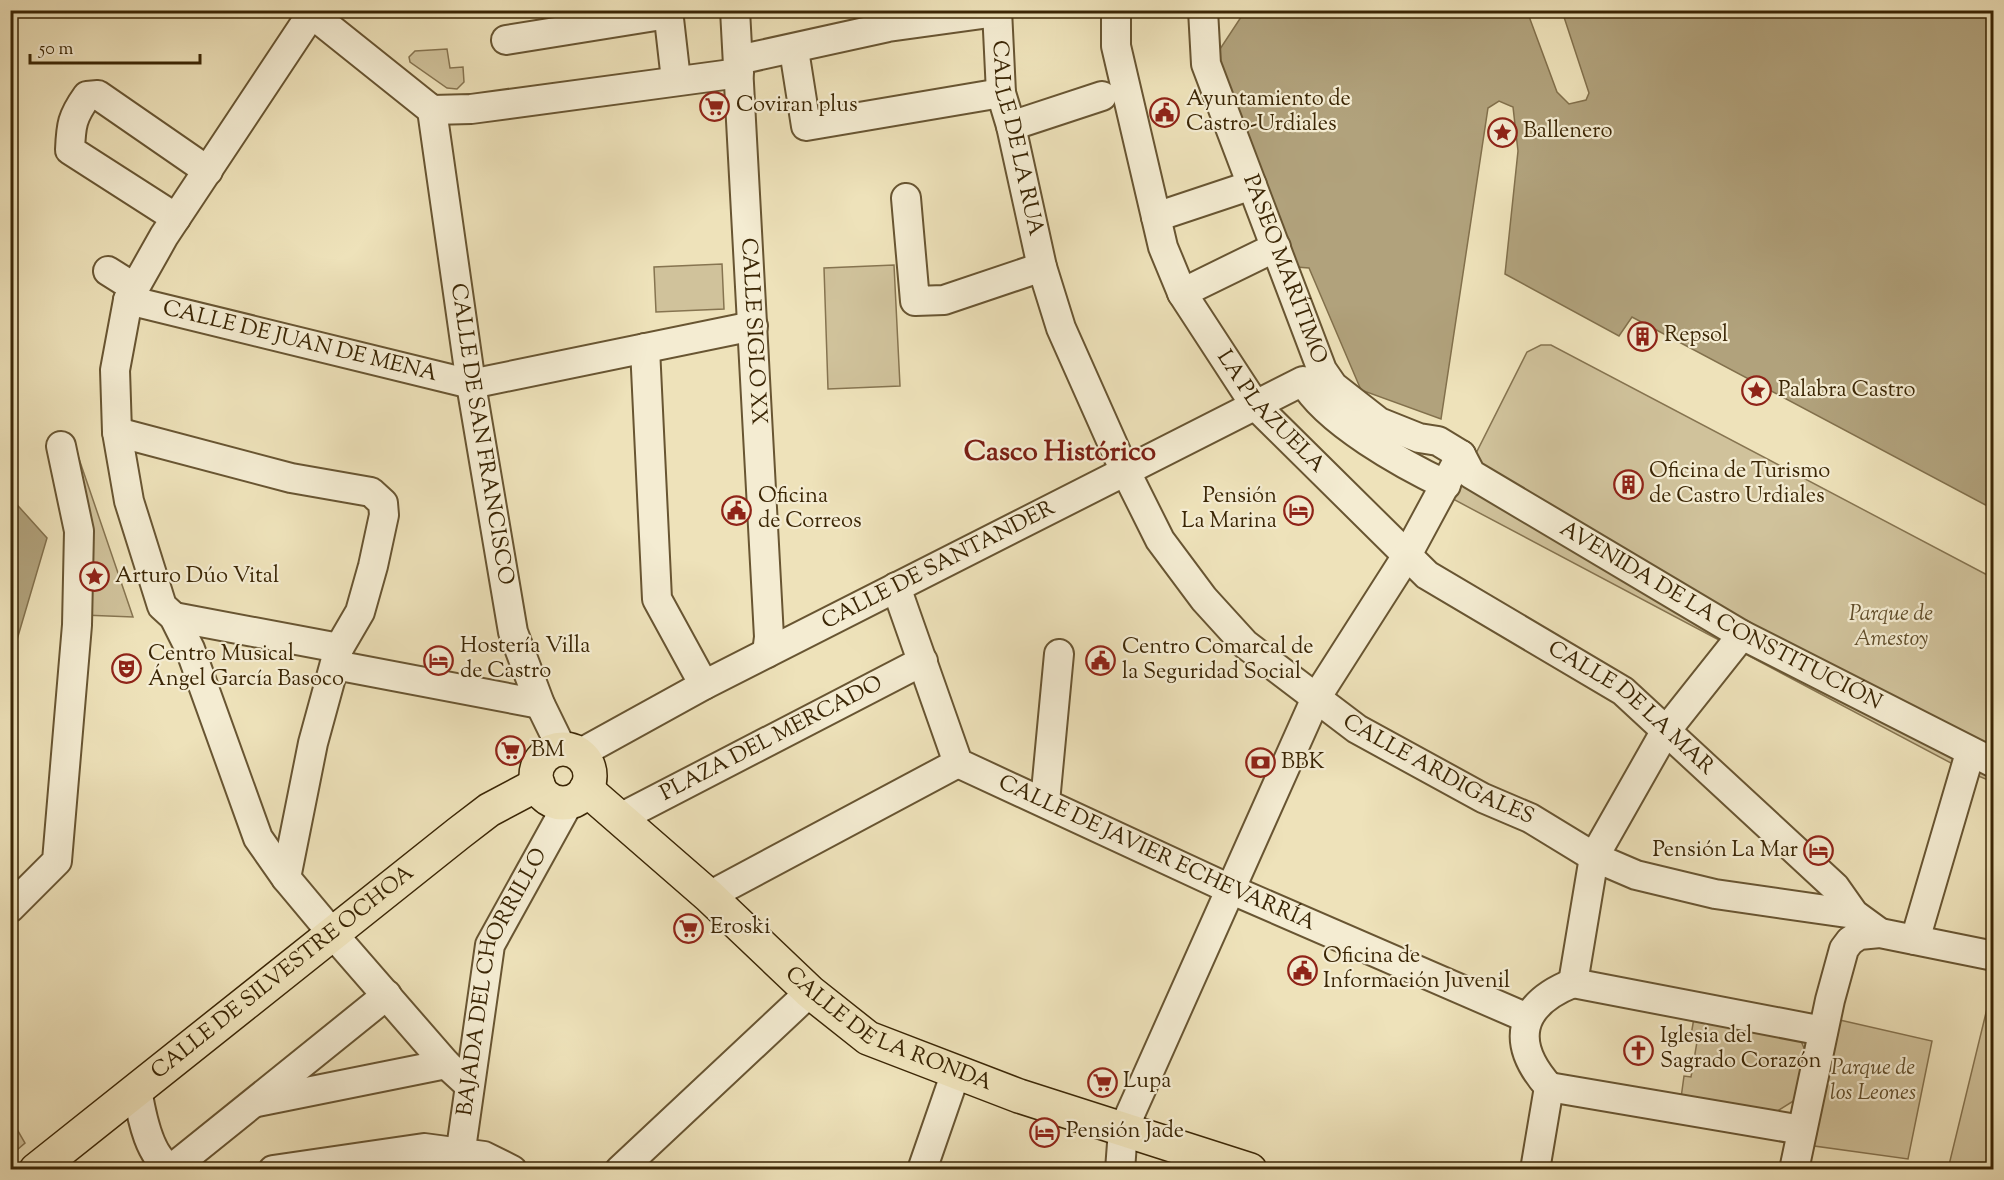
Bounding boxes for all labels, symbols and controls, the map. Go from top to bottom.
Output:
scale bar [30,27,200,65]
text: 50 m [38,37,74,63]
street label: CALLE DE LA RUA [982,39,1051,239]
place label: Ayuntamiento de Castro-Urdiales [1186,84,1351,141]
supermarket icon: Coviran plus [699,90,731,122]
place label: Coviran plus [736,90,858,122]
public building icon: Ayuntamiento de Castro-Urdiales [1149,97,1181,129]
place icon: Ballenero [1486,116,1518,148]
place label: Ballenero [1523,116,1613,148]
street label: PASEO MARÍTIMO [1233,170,1334,369]
street label: CALLE SIGLO XX [731,237,774,426]
street label: CALLE DE SAN FRANCISCO [441,281,521,588]
street label: CALLE DE JUAN DE MENA [159,293,441,391]
building icon: Repsol [1627,320,1659,352]
place label: Repsol [1664,320,1728,352]
street label: LA PLAZUELA [1208,344,1332,481]
place icon: Palabra Castro [1741,375,1773,407]
place label: Palabra Castro [1778,375,1915,407]
district label: Casco Histórico [964,433,1156,473]
place label: Oficina de Turismo de Castro Urdiales [1649,456,1830,513]
building icon: Oficina de Turismo de Castro Urdiales [1612,469,1644,501]
place label: Oficina de Correos [758,481,862,538]
place label: Pensión La Marina [1181,481,1277,538]
street label: CALLE DE SANTANDER [816,493,1061,639]
public building icon: Oficina de Correos [721,494,753,526]
hotel icon: Pensión La Marina [1282,494,1314,526]
street label: AVENIDA DE LA CONSTITUCIÓN [1553,514,1887,719]
place icon: Arturo Dúo Vital [78,561,110,593]
place label: Arturo Dúo Vital [115,561,279,593]
park label: Parque de Amestoy [1849,599,1933,656]
place label: Hostería Villa de Castro [460,631,590,688]
place label: Centro Comarcal de la Seguridad Social [1122,632,1313,689]
street label: CALLE DE LA MAR [1541,634,1721,783]
place label: Centro Musical Ángel García Basoco [148,639,344,696]
hotel icon: Hostería Villa de Castro [423,644,455,676]
public building icon: Centro Comarcal de la Seguridad Social [1085,645,1117,677]
theatre icon: Centro Musical Ángel García Basoco [111,652,143,684]
street label: PLAZA DEL MERCADO [655,668,889,810]
street label: CALLE ARDIGALES [1335,707,1539,834]
supermarket icon: BM [494,735,526,767]
place label: BM [531,735,565,767]
bank icon: BBK [1244,747,1276,779]
place label: BBK [1281,747,1325,779]
street label: CALLE DE JAVIER ECHEVARRÍA [993,768,1320,940]
place label: Pensión La Mar [1652,835,1798,867]
hotel icon: Pensión La Mar [1803,835,1835,867]
street label: BAJADA DEL CHORRILLO [450,843,556,1118]
street label: CALLE DE SILVESTRE OCHOA [145,858,422,1088]
supermarket icon: Eroski [673,912,705,944]
place label: Eroski [710,912,770,944]
place label: Oficina de Información Juvenil [1323,941,1510,998]
public building icon: Oficina de Información Juvenil [1286,954,1318,986]
street label: CALLE DE LA RONDA [777,960,997,1100]
place label: Iglesia del Sagrado Corazón [1660,1021,1822,1078]
church icon: Iglesia del Sagrado Corazón [1623,1034,1655,1066]
park label: Parque de los Leones [1830,1053,1916,1110]
supermarket icon: Lupa [1086,1066,1118,1098]
place label: Lupa [1123,1066,1171,1098]
hotel icon: Pensión Jade [1029,1116,1061,1148]
place label: Pensión Jade [1066,1116,1184,1148]

